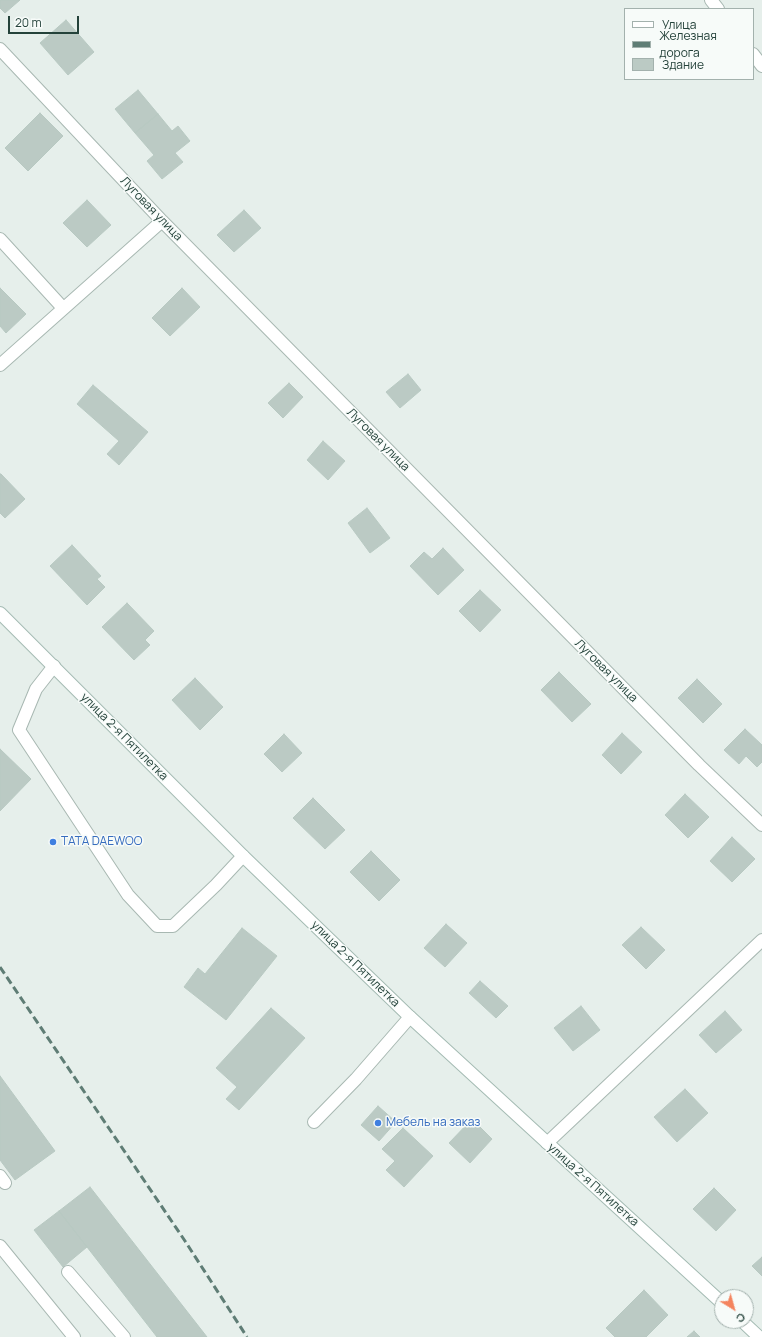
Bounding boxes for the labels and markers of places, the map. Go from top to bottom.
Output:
place label: TATA DAEWOO [61,835,142,849]
marker: TATA DAEWOO [48,837,58,847]
place label: Мебель на заказ [386,1116,480,1130]
marker: Мебель на заказ [373,1118,383,1128]

